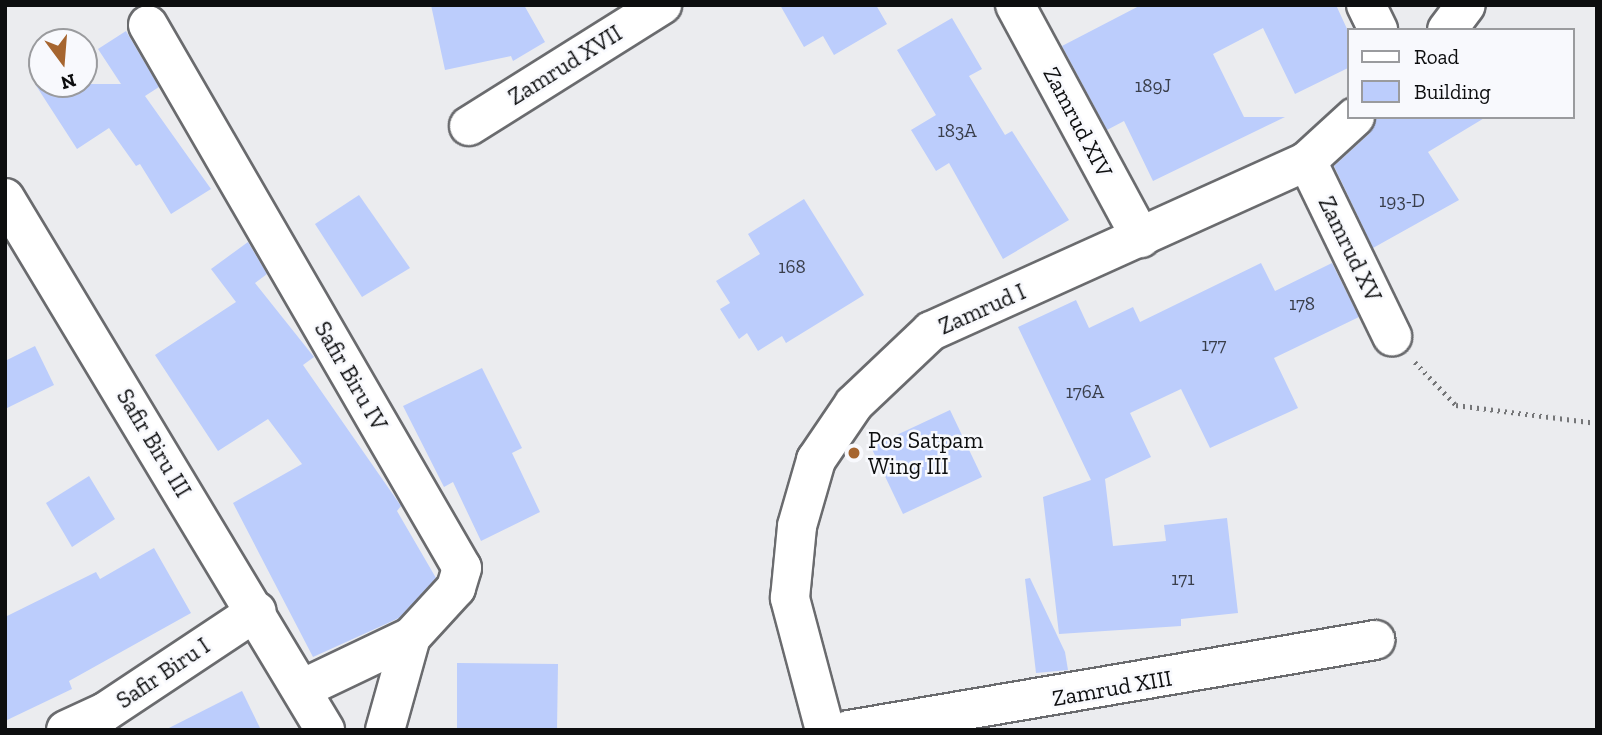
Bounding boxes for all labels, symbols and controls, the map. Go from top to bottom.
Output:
street label: Zamrud XVII [503,19,627,111]
north arrow [28,28,98,98]
legend [1346,28,1574,119]
text: Road [1414,44,1459,69]
street label: Zamrud XIV [1037,62,1119,182]
text: N [58,69,78,95]
house number: 189J [1135,75,1171,97]
text: Building [1414,79,1491,104]
house number: 183A [937,120,977,142]
house number: 193-D [1379,190,1425,212]
street label: Zamrud XV [1313,192,1387,306]
house number: 168 [778,256,806,278]
street label: Zamrud I [934,278,1030,340]
house number: 178 [1289,293,1315,315]
street label: Safir Biru IV [309,316,393,436]
house number: 177 [1202,334,1226,356]
house number: 176A [1066,381,1104,403]
street label: Safir Biru III [111,384,197,502]
place label: Pos Satpam Wing III [868,426,983,480]
marker: Pos Satpam Wing III [846,445,862,461]
house number: 171 [1171,568,1195,590]
street label: Safir Biru I [111,632,215,714]
street label: Zamrud XIII [1050,664,1174,712]

